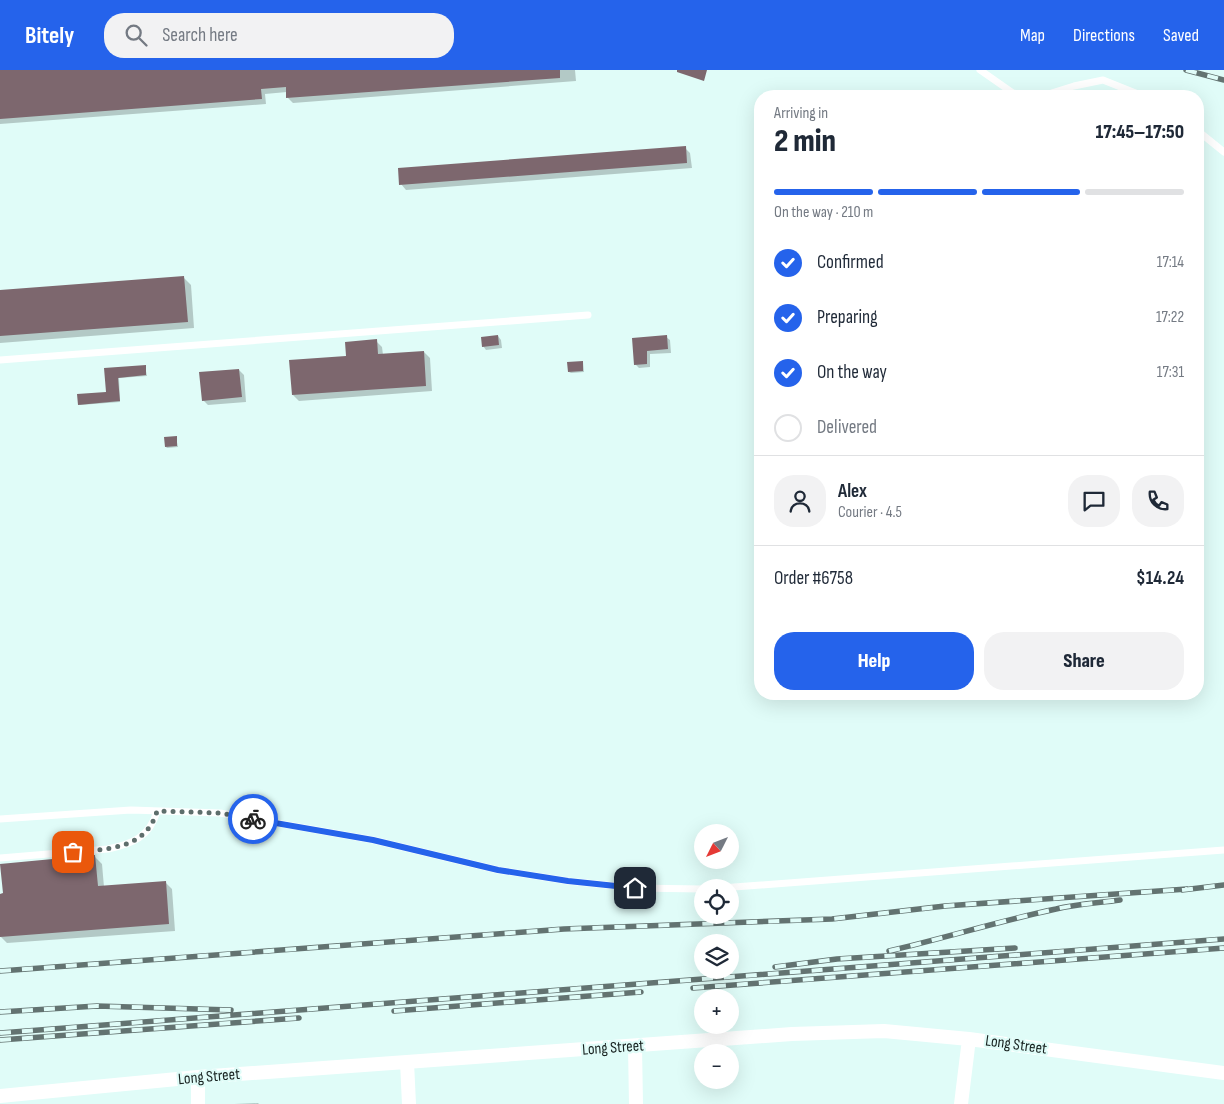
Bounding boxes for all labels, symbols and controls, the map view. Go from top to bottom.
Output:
search box [104,13,454,58]
text: Bitely [25,21,74,50]
icon: search [122,21,150,49]
text: Search here [162,24,238,47]
text: Map [1020,25,1045,46]
text: Directions [1073,25,1135,46]
text: Saved [1163,25,1199,46]
text: Arriving in [774,104,828,123]
text: 17:45–17:50 [1096,121,1184,144]
text: 2 min [774,122,836,161]
text: On the way · 210 m [774,203,873,222]
icon: check [774,249,802,277]
text: Confirmed [817,251,884,274]
text: 17:14 [1157,253,1184,272]
icon: check [774,304,802,332]
text: Preparing [817,306,878,329]
text: 17:22 [1156,308,1184,327]
icon: check [774,359,802,387]
text: On the way [817,361,887,384]
text: 17:31 [1157,363,1184,382]
text: Delivered [817,416,877,439]
button: person [774,475,826,527]
button: chat [1068,475,1120,527]
button: phone [1132,475,1184,527]
text: Alex [838,480,867,503]
text: Courier · 4.5 [838,503,902,522]
text: Order #6758 [774,567,853,590]
text: $14.24 [1136,567,1184,590]
button: Help [774,632,974,690]
button: Share [984,632,1184,690]
courier [228,794,278,844]
icon: bike [239,805,267,833]
north arrow [694,824,739,869]
map controls [694,824,739,1089]
pin [52,831,94,873]
icon: bag [59,838,87,866]
pin [614,867,656,909]
icon: home [621,874,649,902]
button: locate [694,879,739,924]
button: layers [694,934,739,979]
button: + [694,989,739,1034]
street label: Long Street [984,1031,1048,1059]
street label: Long Street [581,1036,645,1060]
button: − [694,1044,739,1089]
street label: Long Street [177,1065,241,1089]

